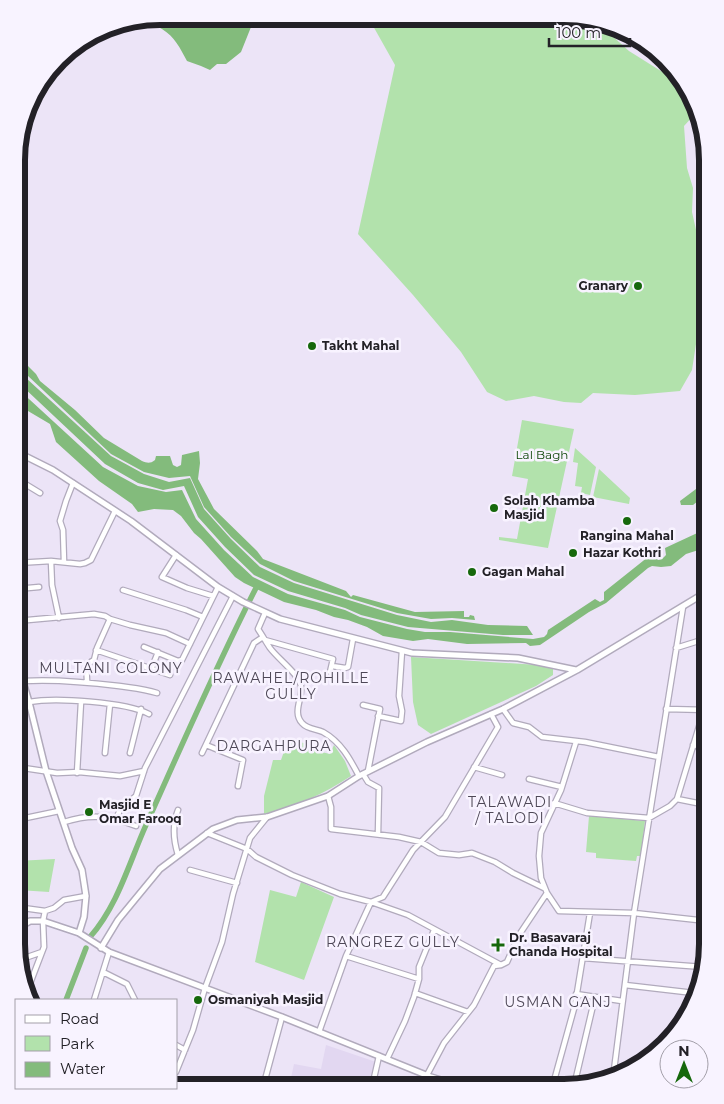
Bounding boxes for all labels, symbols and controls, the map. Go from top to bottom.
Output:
scale bar [549,15,630,47]
text: 100 m [556,23,601,42]
place label: Granary [579,278,629,293]
marker: Granary [632,280,644,292]
place label: Takht Mahal [322,338,399,353]
marker: Takht Mahal [306,340,318,352]
park label: Lal Bagh [516,447,568,462]
place label: Solah Khamba Masjid [504,493,595,522]
marker: Solah Khamba Masjid [488,502,500,514]
marker: Rangina Mahal [621,515,633,527]
place label: Rangina Mahal [580,528,674,543]
place label: Hazar Kothri [583,545,661,560]
marker: Hazar Kothri [567,547,579,559]
place label: Gagan Mahal [482,564,564,579]
marker: Gagan Mahal [466,566,478,578]
district label: MULTANI COLONY [39,659,183,677]
district label: RAWAHEL/ROHILLE GULLY [212,669,370,703]
district label: DARGAHPURA [216,737,332,755]
district label: TALAWADI / TALODI [468,793,552,827]
place label: Masjid E Omar Farooq [99,797,182,826]
marker: Masjid E Omar Farooq [83,806,95,818]
place label: Dr. Basavaraj Chanda Hospital [509,930,613,959]
district label: RANGREZ GULLY [326,933,460,951]
marker: Dr. Basavaraj Chanda Hospital [491,938,505,952]
place label: Osmaniyah Masjid [208,992,323,1007]
district label: USMAN GANJ [504,993,612,1011]
marker: Osmaniyah Masjid [192,994,204,1006]
legend [15,999,178,1089]
text: Road [60,1009,99,1028]
text: Park [60,1034,94,1053]
north arrow [659,1039,709,1089]
text: N [678,1042,690,1060]
text: Water [60,1059,106,1078]

